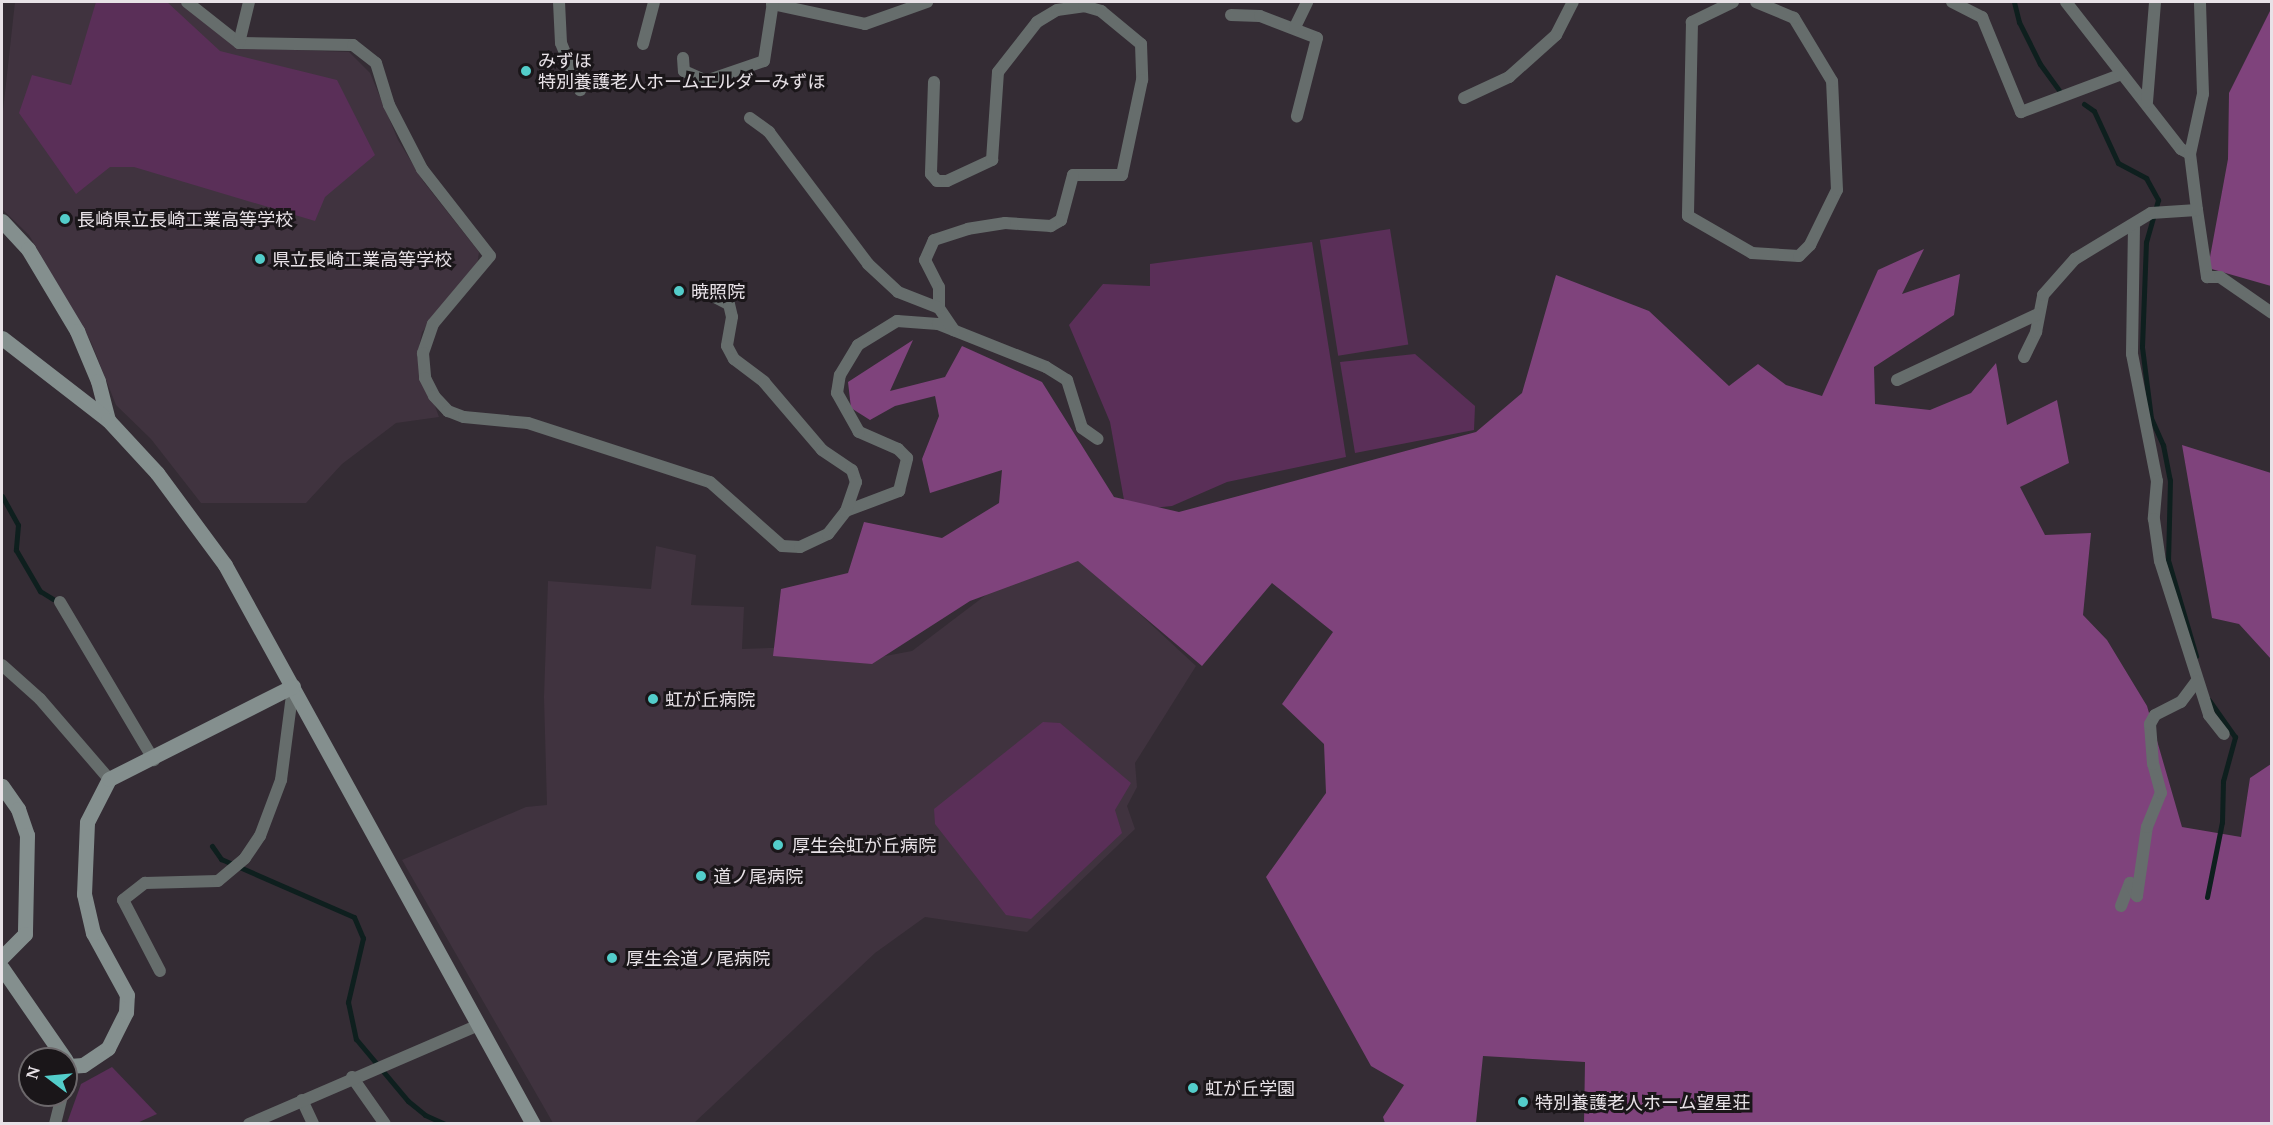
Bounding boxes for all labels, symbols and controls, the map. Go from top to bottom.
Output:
place label: みずほ 特別養護老人ホームエルダーみずほ [538,50,826,92]
marker: みずほ 特別養護老人ホームエルダーみずほ [519,64,533,78]
place label: 長崎県立長崎工業高等学校 [77,208,293,230]
marker: 長崎県立長崎工業高等学校 [58,212,72,226]
place label: 県立長崎工業高等学校 [272,248,452,270]
marker: 県立長崎工業高等学校 [253,252,267,266]
place label: 暁照院 [691,280,745,302]
marker: 暁照院 [672,284,686,298]
place label: 虹が丘病院 [665,688,755,710]
marker: 虹が丘病院 [646,692,660,706]
place label: 厚生会虹が丘病院 [792,834,936,856]
marker: 厚生会虹が丘病院 [769,836,787,854]
place label: 道ノ尾病院 [713,865,803,887]
marker: 道ノ尾病院 [694,869,708,883]
place label: 厚生会道ノ尾病院 [626,947,770,969]
marker: 厚生会道ノ尾病院 [603,949,621,967]
north arrow [18,1047,78,1107]
text: N [20,1064,45,1081]
place label: 虹が丘学園 [1205,1077,1295,1099]
marker: 虹が丘学園 [1186,1081,1200,1095]
place label: 特別養護老人ホーム望星荘 [1535,1091,1751,1113]
marker: 特別養護老人ホーム望星荘 [1516,1095,1530,1109]

